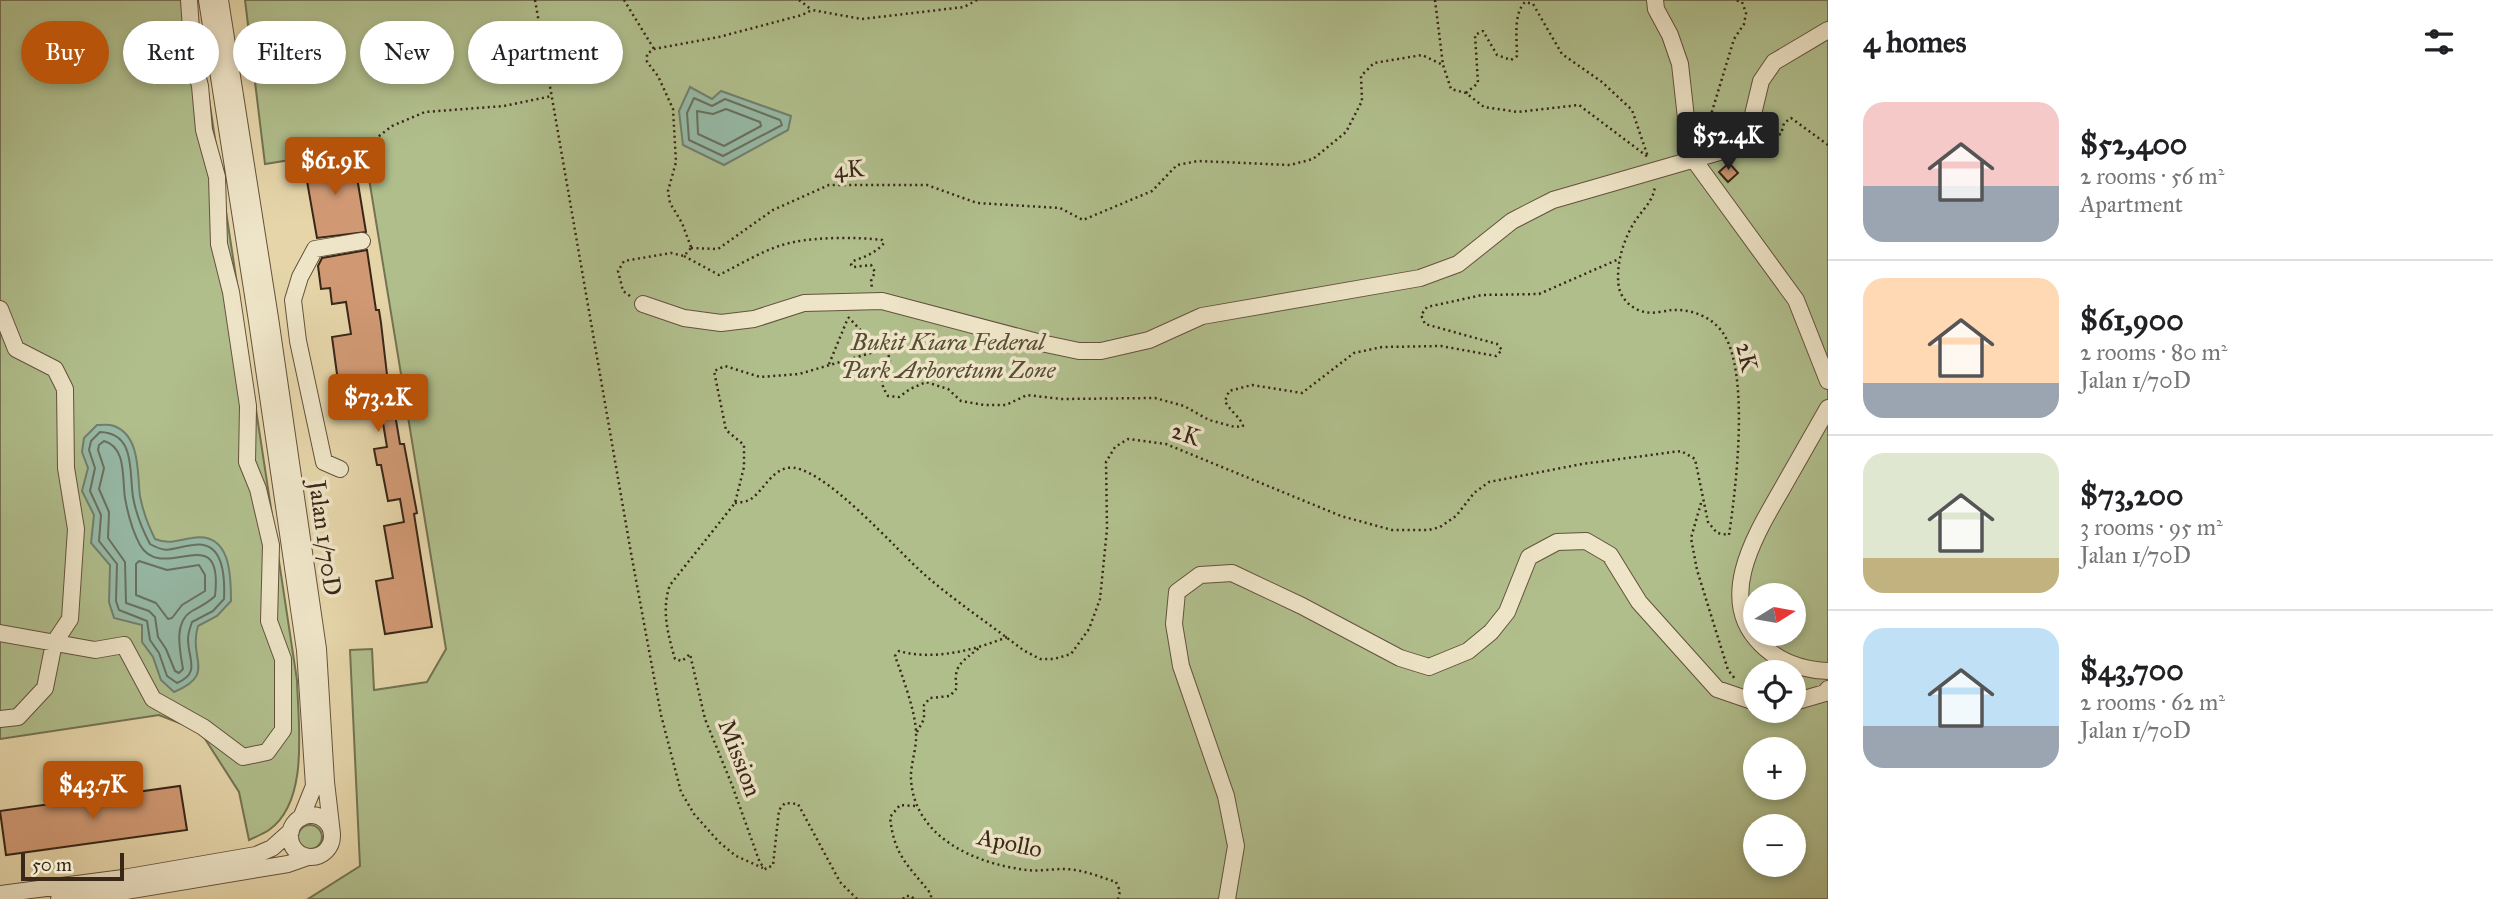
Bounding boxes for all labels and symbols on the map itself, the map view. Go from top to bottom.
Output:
pin: $52.4K [1671,113,1785,172]
pin: $61.9K [278,138,392,197]
street label: 4K [833,153,866,185]
park label: Bukit Kiara Federal Park Arboretum Zone [841,327,1056,385]
street label: 2K [1729,340,1765,375]
pin: $73.2K [321,374,435,434]
street label: 2K [1167,415,1205,453]
street label: Jalan 1/70D [302,476,348,597]
north arrow [1743,583,1806,646]
street label: Mission [712,715,768,801]
pin: $43.7K [36,762,150,821]
street label: Apollo [974,821,1045,864]
scale bar [21,850,124,882]

